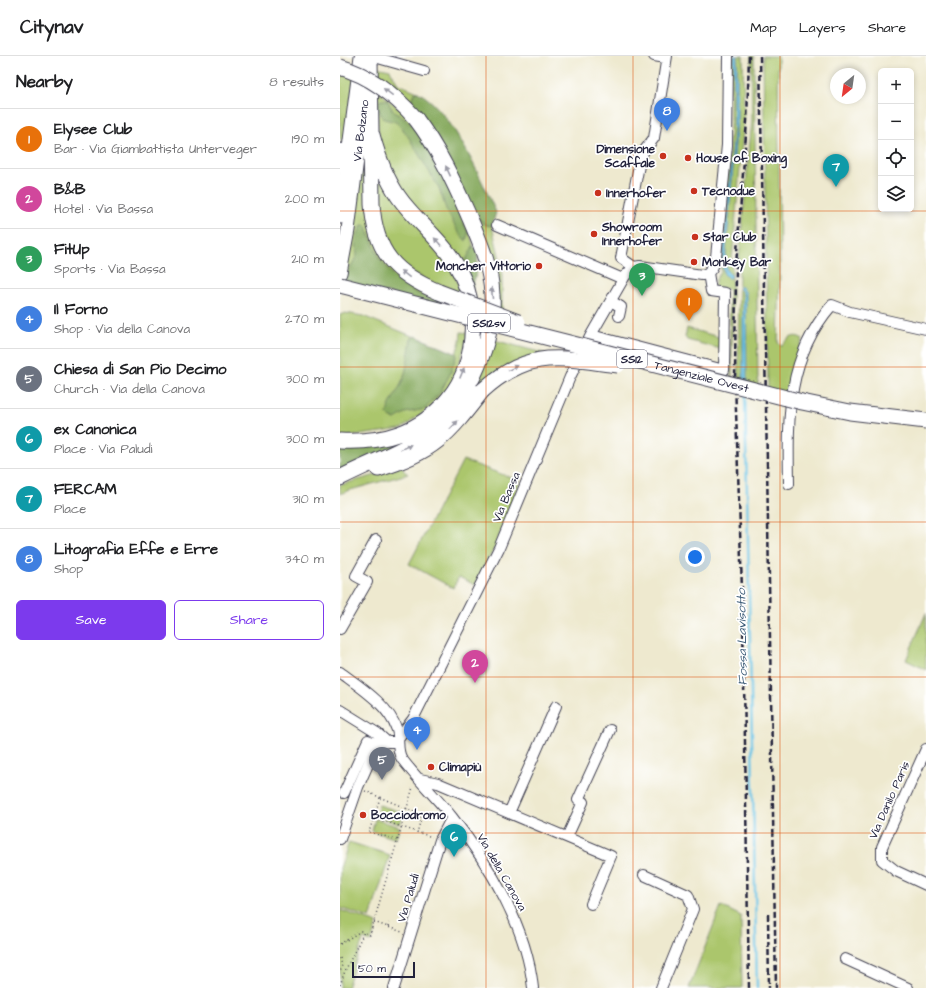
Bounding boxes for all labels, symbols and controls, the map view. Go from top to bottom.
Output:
text: Citynav [20,14,83,41]
text: Map [750,18,777,38]
text: Layers [799,18,846,38]
text: Share [868,18,906,38]
north arrow [830,68,866,104]
map controls [878,68,914,212]
button: + [878,68,914,104]
text: Nearby [16,70,73,94]
text: 8 results [269,73,324,91]
one-way arrow [382,87,393,96]
street label: Via Bolzano [349,98,374,163]
pin: 8 [654,98,680,131]
button: − [878,104,914,140]
text: Elysee Club [54,119,132,140]
text: 1 [28,130,30,148]
text: 190 m [291,130,324,148]
text: Bar · Via Giambattista Unterveger [54,140,257,158]
button: locate [878,140,914,176]
place label: Dimensione Scaffale [596,141,656,172]
place label: House of Boxing [696,150,788,169]
marker: Dimensione Scaffale [658,151,668,161]
marker: House of Boxing [683,153,693,163]
pin: 7 [823,154,849,187]
one-way arrow [445,165,451,177]
button: layers [878,176,914,212]
text: B&B [54,179,85,200]
place label: Tecnodue [701,183,756,200]
place label: Innerhofer [606,185,666,202]
marker: Tecnodue [689,186,699,196]
marker: Innerhofer [593,188,603,198]
text: 2 [25,190,33,208]
text: 200 m [285,190,324,208]
text: Hotel · Via Bassa [54,200,153,218]
place label: Showroom Innerhofer [601,219,662,250]
marker: Showroom Innerhofer [589,229,599,239]
place label: Star Club [702,229,757,246]
marker: Star Club [690,232,700,242]
one-way arrow [434,237,443,246]
text: FitUp [54,239,90,260]
text: 3 [26,250,32,268]
text: 210 m [291,250,324,268]
place label: Monkey Bar [702,254,772,272]
marker: Monkey Bar [689,257,699,267]
place label: Moncher Vittorio [436,258,531,275]
text: Sports · Via Bassa [54,260,166,278]
marker: Moncher Vittorio [534,261,544,271]
pin: 3 [629,263,655,296]
one-way arrow [399,270,410,278]
one-way arrow [488,287,495,299]
pin: 1 [676,288,702,321]
text: Il Forno [54,299,108,320]
text: 4 [25,310,33,328]
text: 270 m [285,310,324,328]
road number: SS12sv [468,314,510,332]
text: Shop · Via della Canova [54,320,190,338]
road number: SS12 [617,350,647,368]
street label: Tangenziale Ovest [652,357,751,397]
text: Chiesa di San Pio Decimo [54,359,226,380]
one-way arrow [508,365,519,372]
one-way arrow [460,366,466,378]
text: 5 [24,370,34,388]
text: 300 m [286,370,324,388]
text: Church · Via della Canova [54,380,205,398]
text: ex Canonica [54,419,136,440]
one-way arrow [450,420,459,430]
text: 6 [25,430,33,448]
text: 300 m [286,430,324,448]
text: Place · Via Paludi [54,440,153,458]
one-way arrow [400,444,412,450]
street label: Via Bassa [488,469,525,525]
text: FERCAM [54,479,117,500]
text: 7 [25,490,33,508]
text: 310 m [292,490,324,508]
text: Place [54,500,86,518]
text: Litografia Effe e Erre [54,539,218,560]
your location [685,547,705,567]
text: 8 [25,550,33,568]
text: 340 m [285,550,324,568]
text: Shop [54,560,83,578]
water label: Fossa Lavisotto [732,587,752,686]
button: Save [16,600,166,640]
button: Share [174,600,324,640]
pin: 2 [462,650,488,683]
pin: 4 [404,717,430,750]
pin: 5 [369,747,395,780]
place label: Climapiù [439,759,481,777]
street label: Via Danilo Paris [865,759,914,842]
marker: Climapiù [426,762,436,772]
place label: Bocciodromo [371,807,446,824]
marker: Bocciodromo [358,810,368,820]
pin: 6 [441,824,467,857]
street label: Via della Canova [472,830,531,914]
street label: Via Paludi [393,872,424,925]
scale bar [352,960,415,979]
text: 50 m [358,961,386,976]

